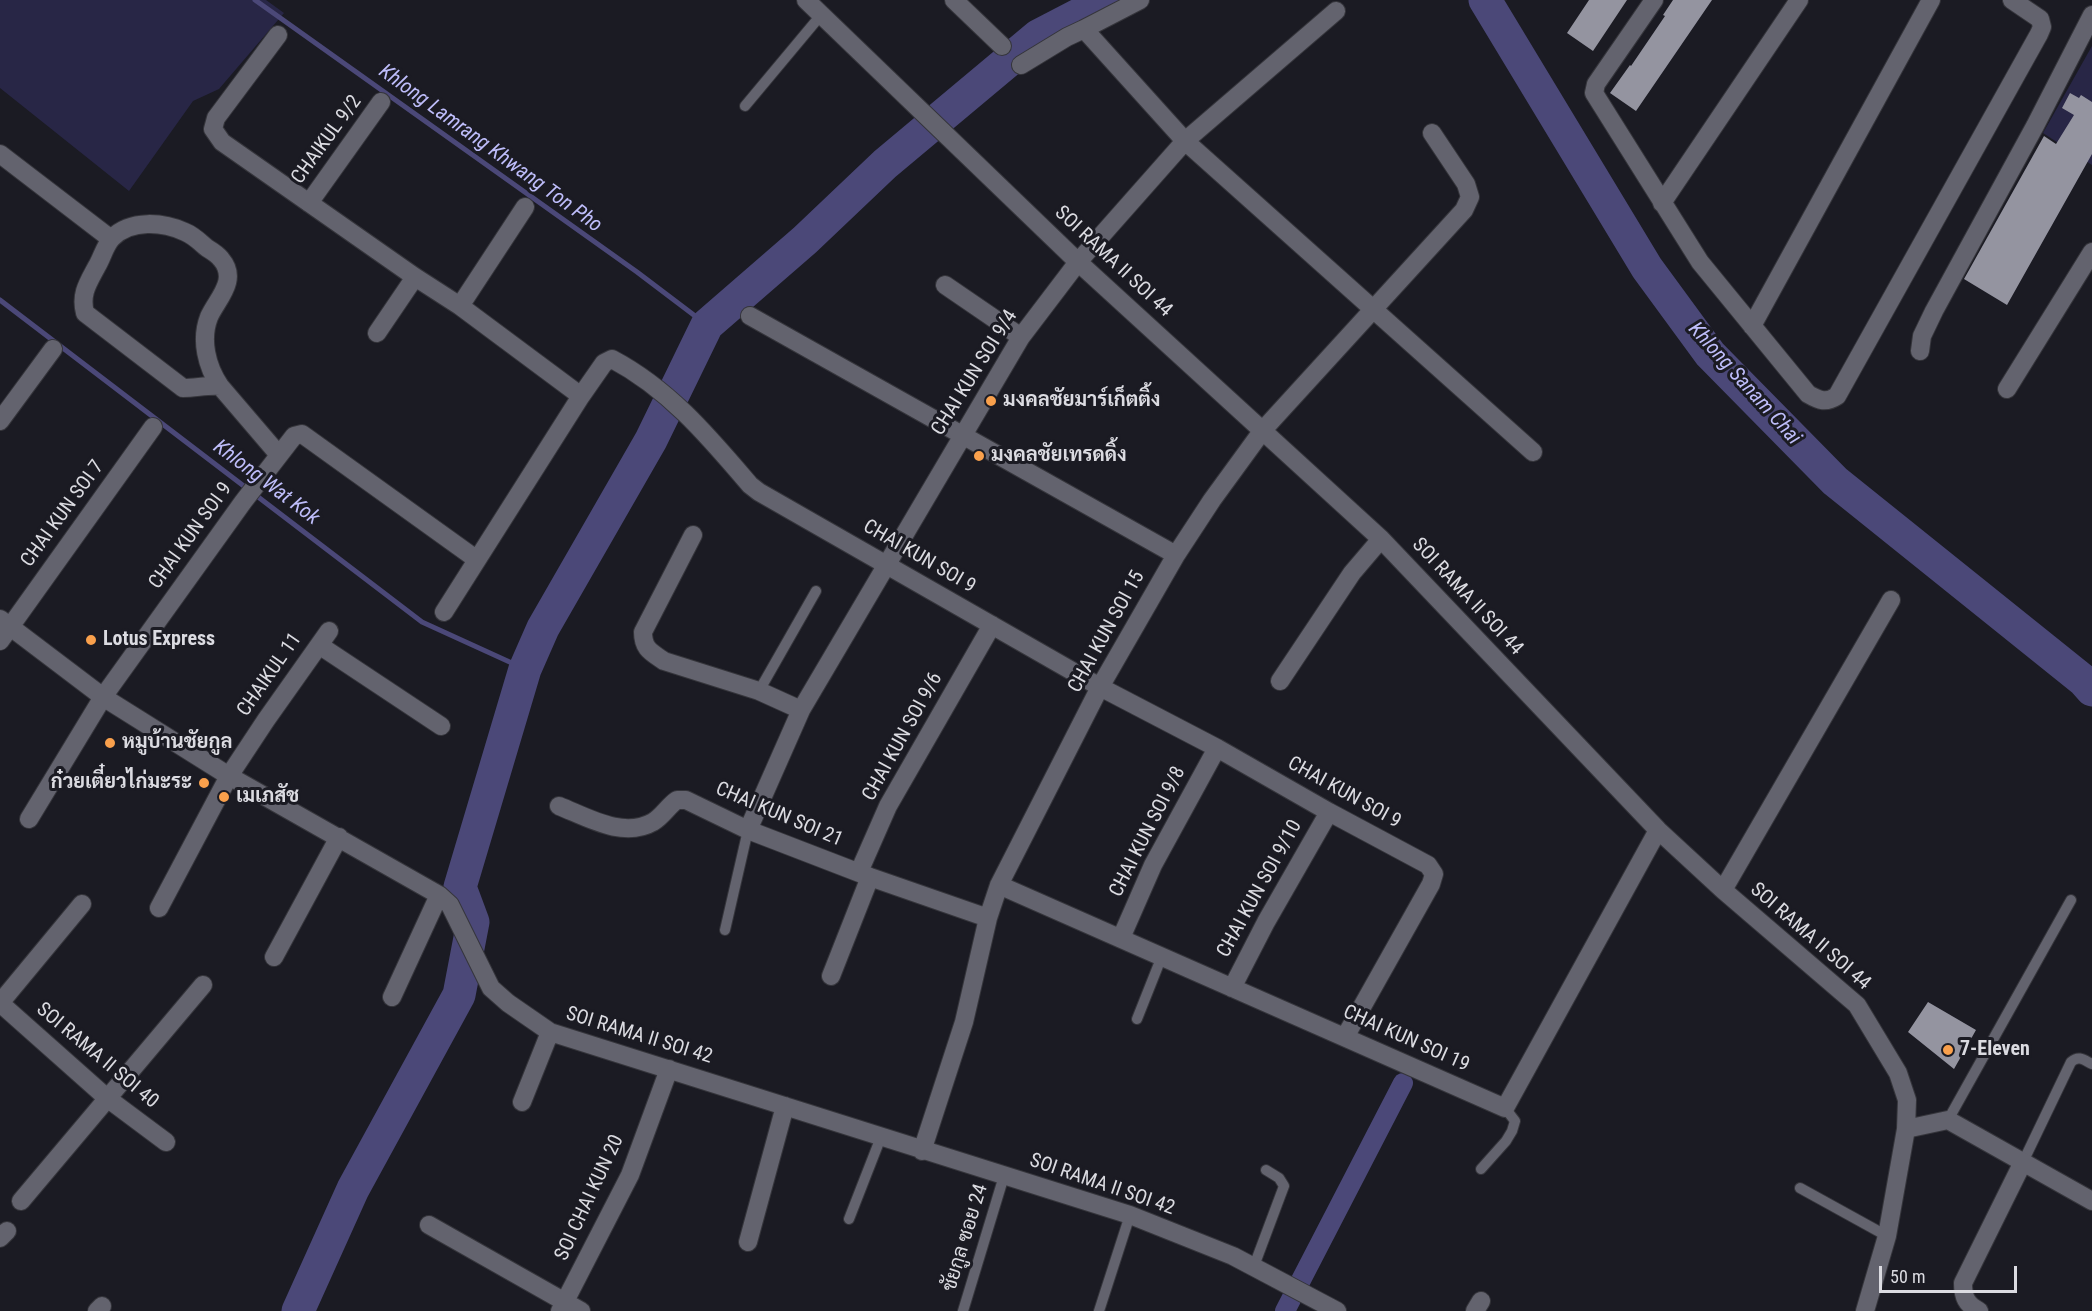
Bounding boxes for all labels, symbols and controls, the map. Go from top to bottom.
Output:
water label: Khlong Lamrang Khwang Ton Pho [373,59,607,239]
street label: CHAIKUL 9/2 [287,91,367,189]
street label: SOI RAMA II SOI 44 [1049,201,1177,323]
street label: CHAI KUN SOI 9/4 [927,306,1023,440]
water label: Khlong Sanam Chai [1682,317,1806,451]
place label: มงคลชัยมาร์เก็ตติ้ง [1003,389,1160,413]
marker: มงคลชัยมาร์เก็ตติ้ง [984,394,998,408]
water label: Khlong Wat Kok [208,435,324,531]
place label: มงคลชัยเทรดดิ้ง [991,444,1127,468]
marker: มงคลชัยเทรดดิ้ง [972,449,986,463]
street label: CHAI KUN SOI 7 [16,456,110,572]
street label: CHAI KUN SOI 9 [144,478,238,594]
street label: CHAI KUN SOI 9 [858,515,980,599]
street label: SOI RAMA II SOI 44 [1406,533,1528,661]
street label: CHAI KUN SOI 15 [1064,567,1150,697]
place label: Lotus Express [103,628,215,652]
street label: CHAIKUL 11 [233,629,307,721]
marker: Lotus Express [84,633,98,647]
street label: CHAI KUN SOI 9/6 [858,669,948,805]
place label: หมูบ้านชัยกูล [122,731,232,755]
marker: หมูบ้านชัยกูล [103,736,117,750]
street label: CHAI KUN SOI 9 [1283,752,1405,834]
street label: CHAI KUN SOI 9/8 [1105,763,1191,901]
place label: ก๋วยเตี๋ยวไก่มะระ [51,771,192,795]
marker: ก๋วยเตี๋ยวไก่มะระ [197,776,211,790]
street label: CHAI KUN SOI 21 [712,777,846,853]
place label: เมเภสัช [236,785,299,809]
marker: เมเภสัช [217,790,231,804]
street label: CHAI KUN SOI 9/10 [1212,816,1308,962]
street label: SOI RAMA II SOI 44 [1745,878,1875,996]
street label: SOI RAMA II SOI 40 [31,998,163,1114]
street label: CHAI KUN SOI 19 [1339,1000,1473,1078]
street label: SOI RAMA II SOI 42 [563,1002,715,1070]
place label: 7-Eleven [1960,1038,2030,1062]
marker: 7-Eleven [1941,1043,1955,1057]
street label: SOI CHAI KUN 20 [550,1131,630,1265]
street label: SOI RAMA II SOI 42 [1026,1149,1178,1221]
street label: ชัยกูล ซอย 24 [938,1181,994,1295]
scale bar [1882,1254,2020,1292]
text: 50 m [1890,1266,1925,1287]

